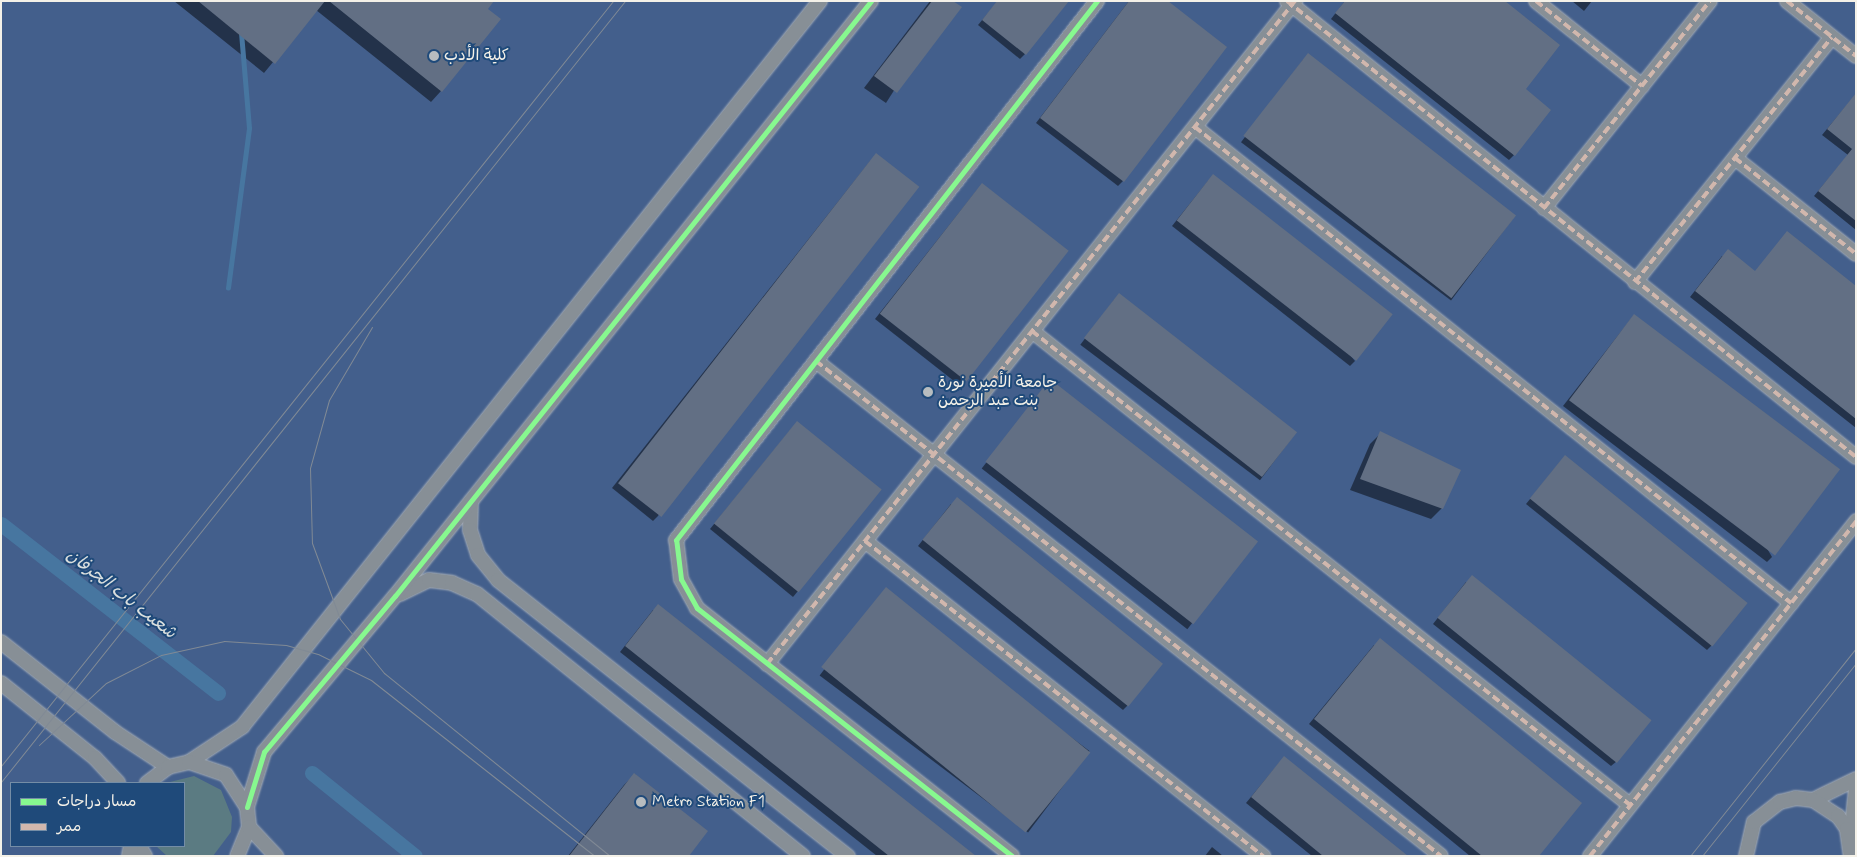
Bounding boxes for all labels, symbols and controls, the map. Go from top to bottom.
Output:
place label: كلية الأدب [444,46,509,66]
marker: كلية الأدب [428,50,440,62]
place label: جامعة الأميرة نورة بنت عبد الرحمن [938,373,1057,411]
marker: جامعة الأميرة نورة بنت عبد الرحمن [922,386,934,398]
water label: شعيب باب الجرفان [62,544,180,644]
legend [10,782,185,847]
text: مسار دراجات [57,792,136,812]
place label: Metro Station F1 [652,792,764,812]
marker: Metro Station F1 [634,795,648,809]
text: ممر [57,817,81,837]

